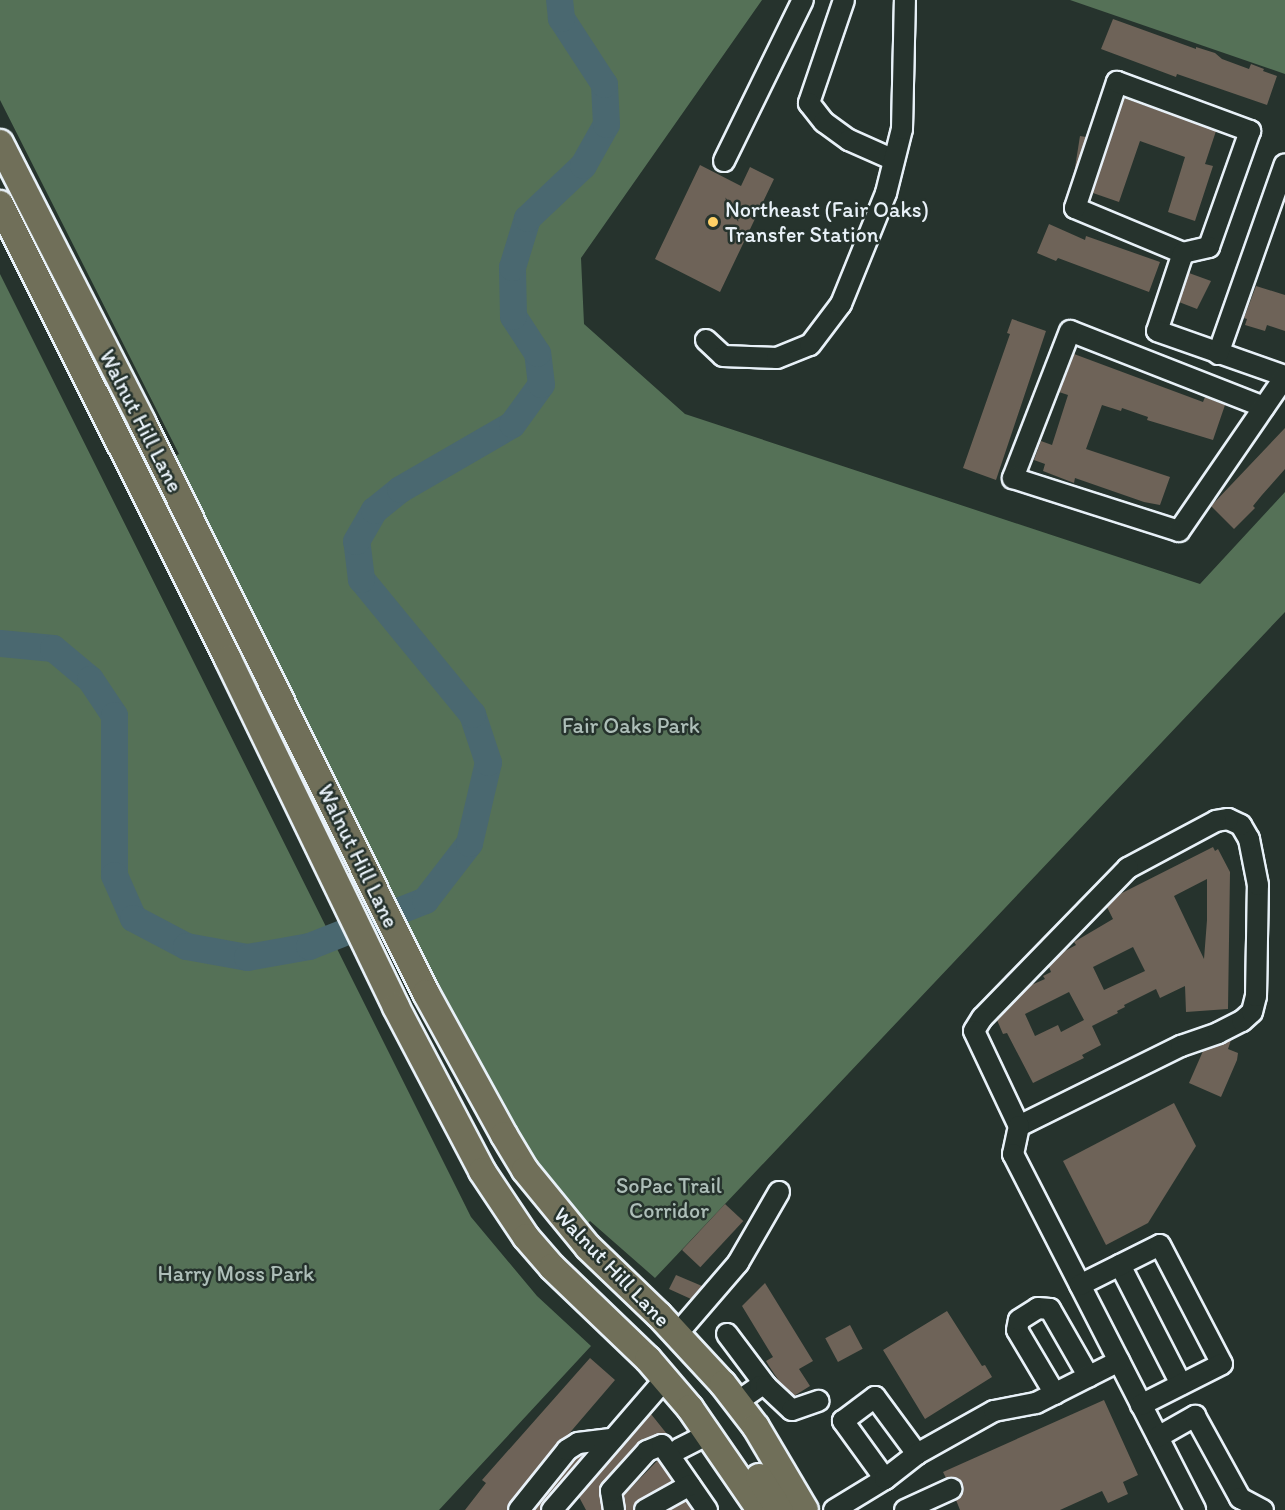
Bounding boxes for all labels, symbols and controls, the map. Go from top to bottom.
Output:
place label: Northeast (Fair Oaks) Transfer Station [725,196,929,248]
marker: Northeast (Fair Oaks) Transfer Station [706,215,720,229]
street label: Walnut Hill Lane [94,345,188,497]
park label: Fair Oaks Park [562,713,700,739]
street label: Walnut Hill Lane [312,780,404,932]
park label: SoPac Trail Corridor [616,1172,722,1224]
street label: Walnut Hill Lane [548,1202,676,1332]
park label: Harry Moss Park [158,1261,314,1287]

